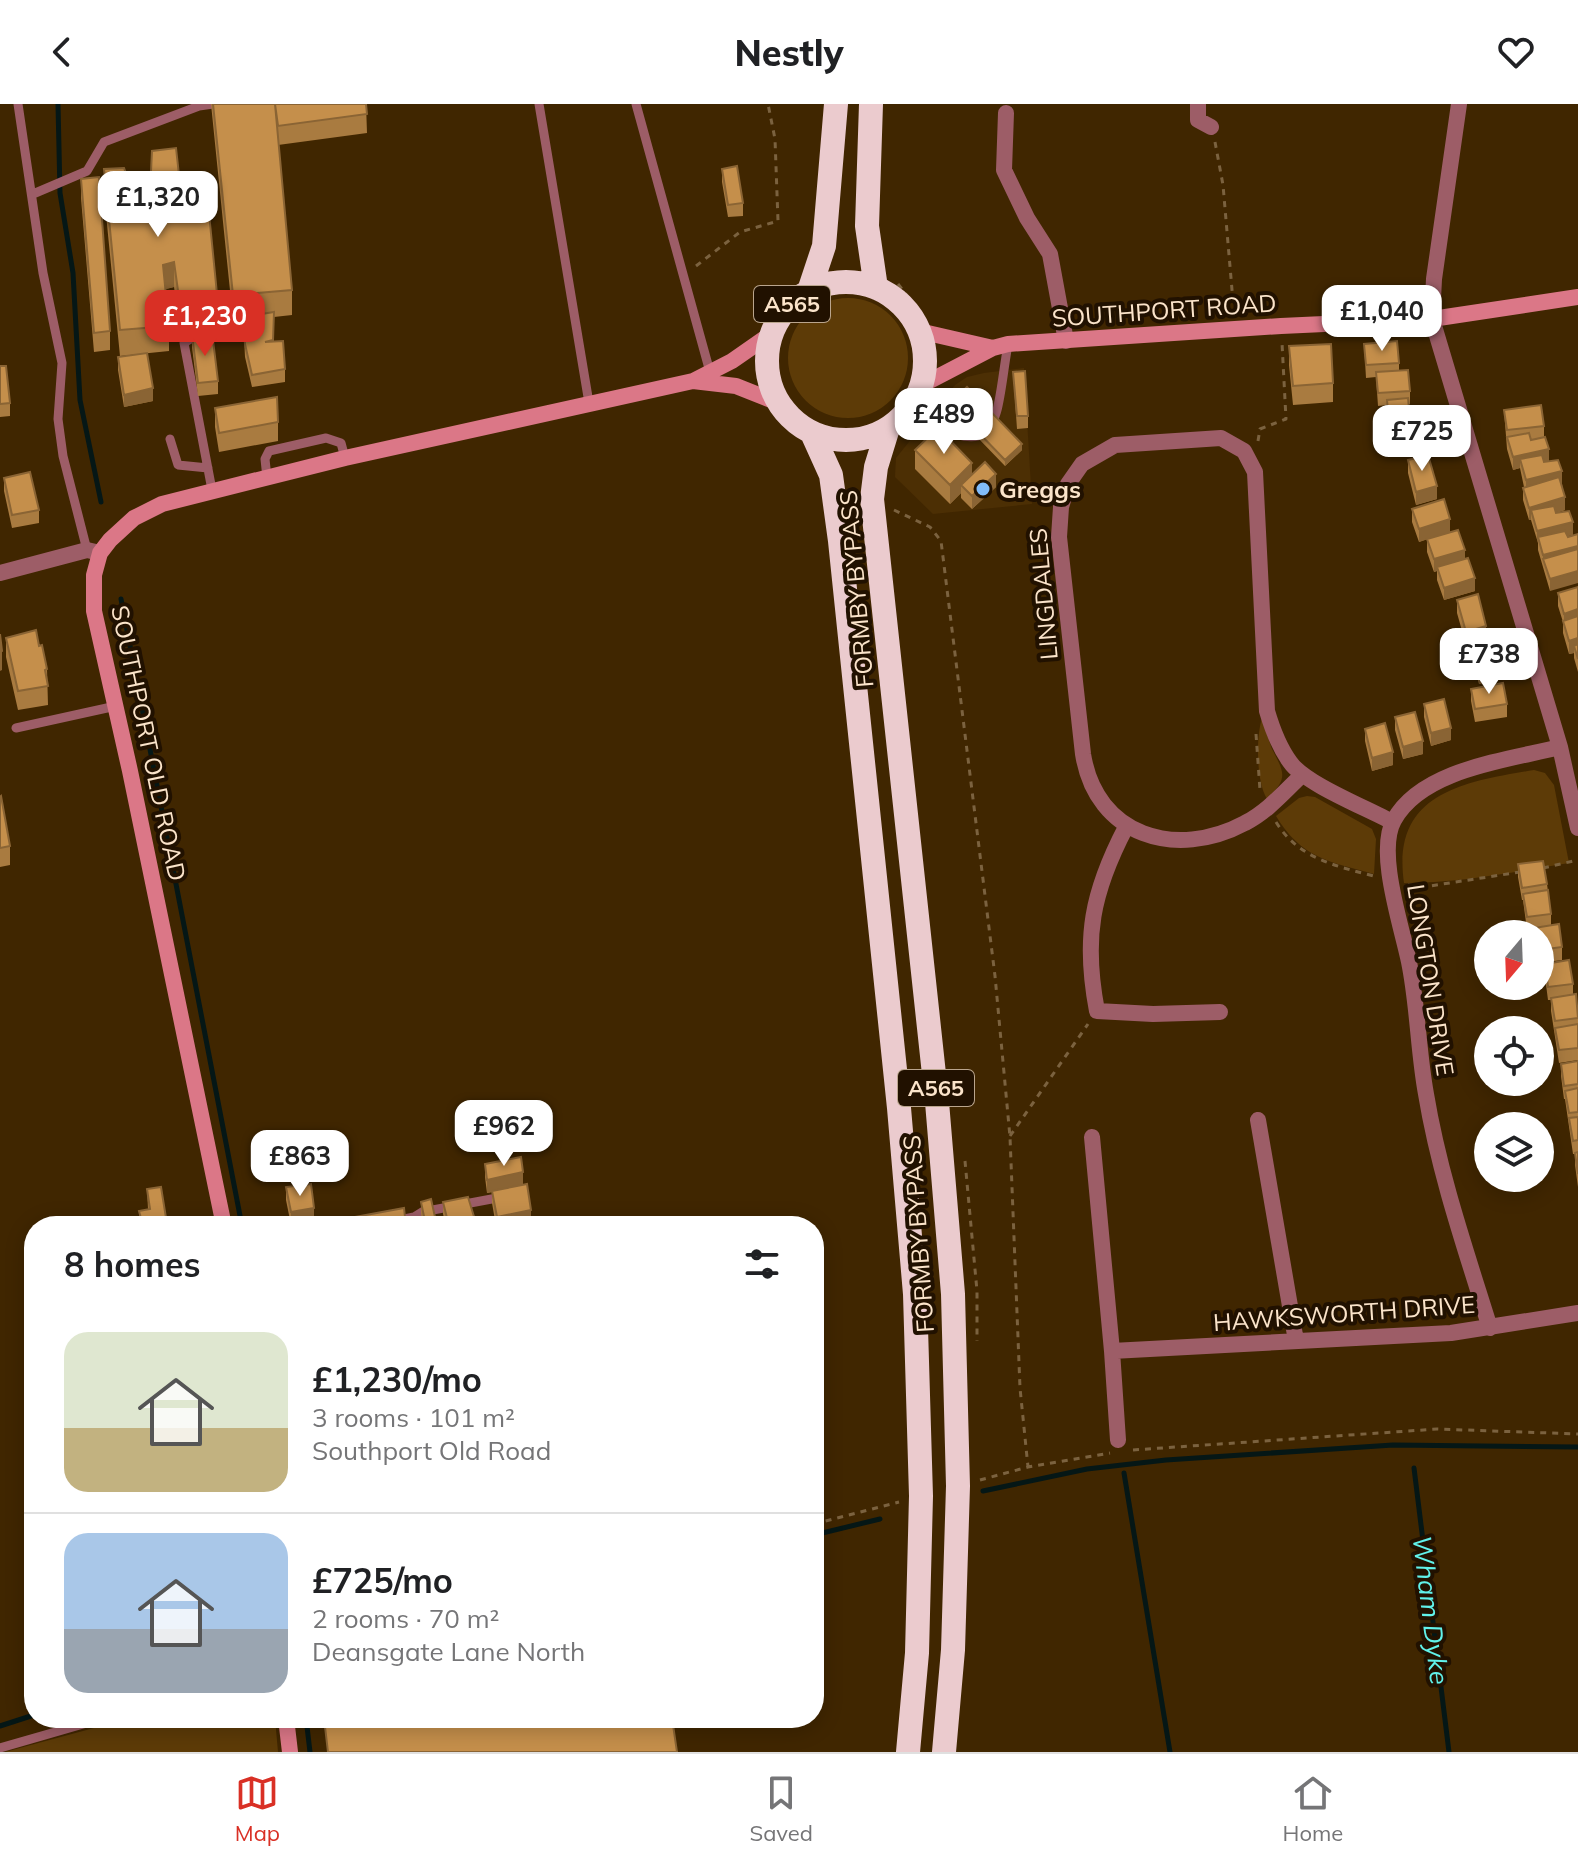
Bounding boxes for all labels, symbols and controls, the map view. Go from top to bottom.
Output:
icon: back [40,30,84,74]
text: Nestly [734,30,844,75]
icon: heart [1494,30,1538,74]
pin: £1,320 [93,171,223,239]
text: £1,320 [116,180,200,213]
pin: £1,040 [1317,285,1447,353]
road number: A565 [754,286,830,322]
street label: SOUTHPORT ROAD [1051,287,1277,333]
pin: £1,230 [140,290,270,358]
text: £1,040 [1340,294,1424,327]
text: £1,230 [163,299,247,332]
pin: £489 [897,388,991,456]
text: £489 [913,397,975,430]
pin: £725 [1375,405,1469,473]
text: £725 [1391,414,1453,447]
place label: Greggs [999,474,1081,504]
marker: Greggs [974,480,992,498]
street label: FORMBY BYPASS [832,489,880,689]
street label: LINGDALES [1022,527,1064,661]
street label: SOUTHPORT OLD ROAD [105,603,193,883]
pin: £738 [1442,628,1536,696]
text: £738 [1458,637,1520,670]
street label: LONGTON DRIVE [1401,882,1461,1078]
north arrow [1474,920,1554,1000]
map controls [1474,920,1554,1192]
button: locate [1474,1016,1554,1096]
road number: A565 [898,1070,974,1106]
pin: £962 [457,1100,551,1168]
text: £962 [473,1109,535,1142]
button: layers [1474,1112,1554,1192]
pin: £863 [253,1130,347,1198]
street label: FORMBY BYPASS [896,1134,940,1334]
text: £863 [269,1139,331,1172]
icon: filters [740,1242,784,1286]
text: 8 homes [64,1243,201,1286]
street label: HAWKSWORTH DRIVE [1212,1289,1476,1337]
text: £1,230/mo [312,1358,482,1401]
icon: home [128,1364,224,1460]
text: 3 rooms · 101 m² [312,1401,515,1434]
text: Southport Old Road [312,1434,551,1467]
water label: Wham Dyke [1405,1534,1457,1686]
text: £725/mo [312,1559,453,1602]
icon: home [128,1565,224,1661]
text: 2 rooms · 70 m² [312,1602,499,1635]
text: Deansgate Lane North [312,1635,585,1668]
tab: Map [235,1771,280,1847]
tab: Saved [750,1771,813,1847]
tab: Home [1283,1771,1343,1847]

